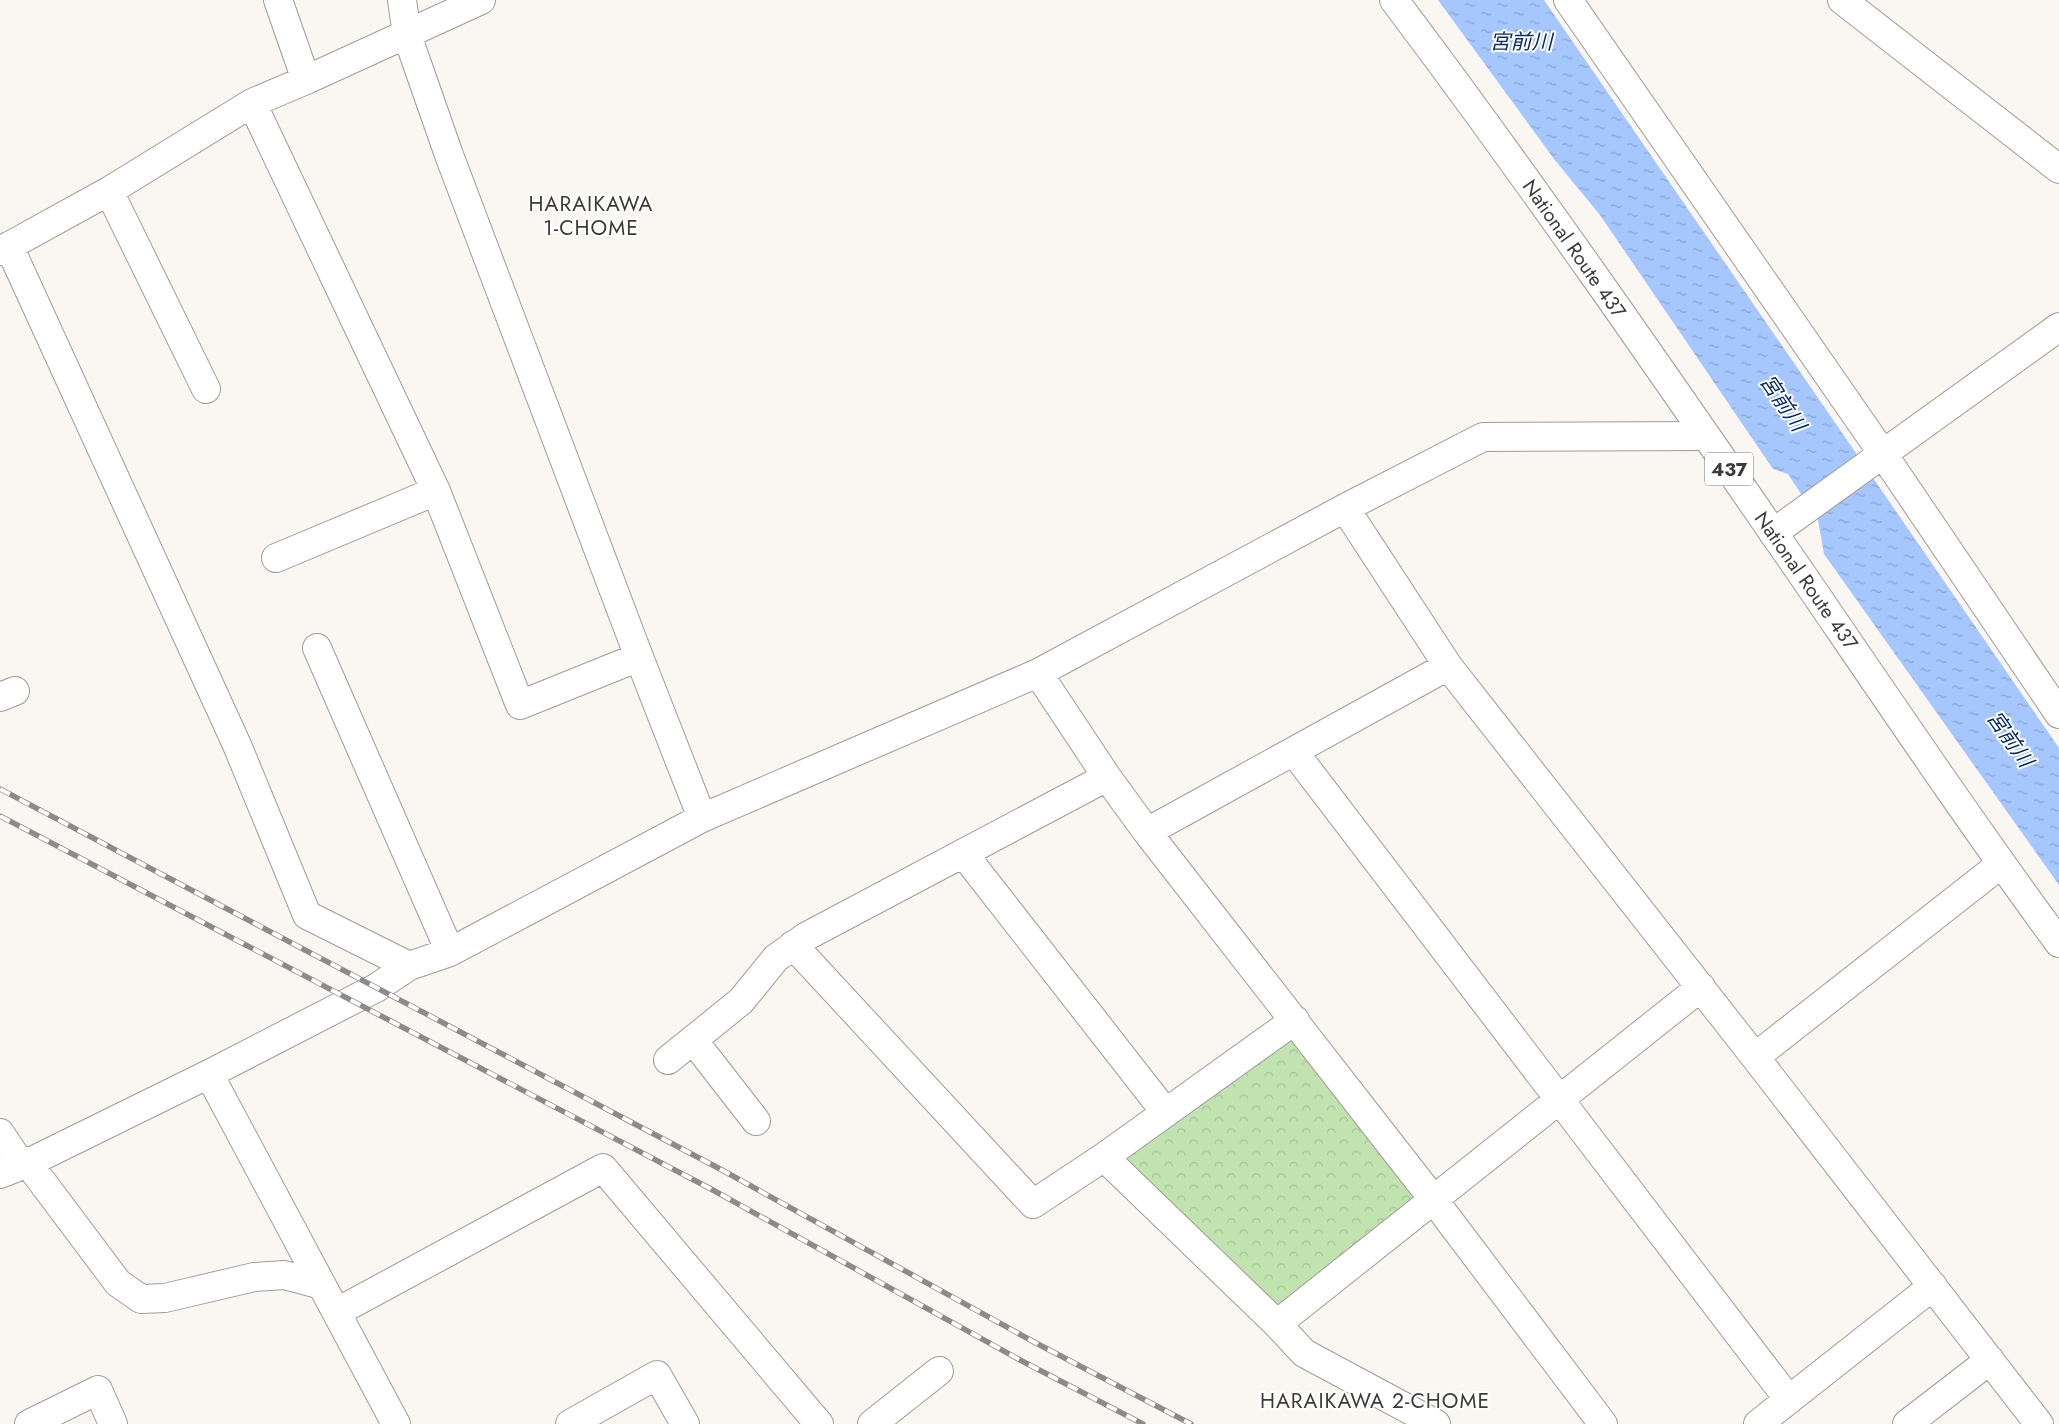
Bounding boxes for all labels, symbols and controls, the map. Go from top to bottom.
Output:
water label: 宮前川 [1490,27,1554,57]
street label: National Route 437 [1515,174,1633,325]
district label: HARAIKAWA 1-CHOME [529,189,653,243]
water label: 宮前川 [1753,368,1814,439]
road number: 437 [1705,452,1753,486]
street label: National Route 437 [1747,506,1865,657]
water label: 宮前川 [1980,705,2042,775]
district label: HARAIKAWA 2-CHOME [1260,1386,1490,1416]

